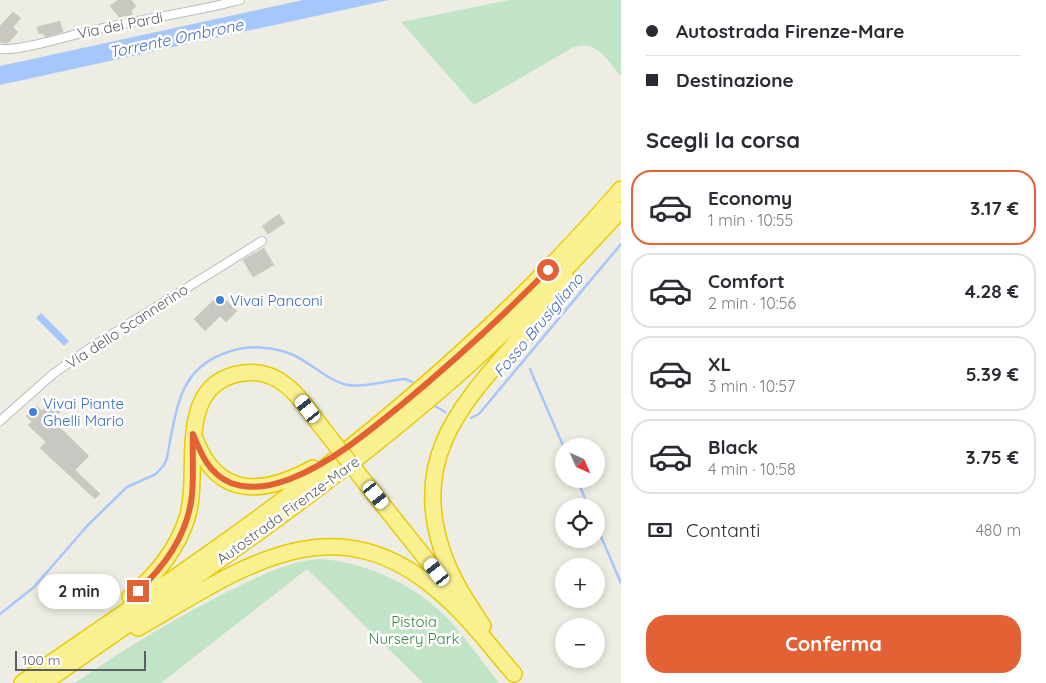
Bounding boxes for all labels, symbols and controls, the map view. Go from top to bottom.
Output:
street label: Via dei Pardi [76,7,164,43]
water label: Torrente Ombrone [107,14,246,62]
text: Autostrada Firenze-Mare [676,19,905,43]
text: Destinazione [676,68,794,92]
text: Scegli la corsa [646,126,800,154]
icon: car [648,185,693,230]
text: Economy [708,186,792,210]
text: 3.17 € [970,196,1019,220]
text: 1 min · 10:55 [708,210,793,230]
route start [537,259,559,281]
water label: Fosso Brusigliano [489,268,588,381]
icon: car [648,268,693,313]
text: Comfort [708,269,785,293]
street label: Via dello Scannerino [62,279,192,373]
text: 4.28 € [965,279,1019,303]
place label: Vivai Panconi [230,291,323,310]
text: 2 min · 10:56 [708,293,796,313]
marker: Vivai Panconi [214,294,226,306]
icon: car [648,351,693,396]
text: XL [708,352,731,376]
text: 5.39 € [966,362,1019,386]
text: 3 min · 10:57 [708,376,795,396]
car [292,393,323,425]
place label: Vivai Piante Ghelli Mario [43,394,124,430]
marker: Vivai Piante Ghelli Mario [27,406,39,418]
icon: car [648,434,693,479]
text: Black [708,435,758,459]
north arrow [555,438,605,488]
map controls [555,438,605,668]
text: 3.75 € [965,445,1019,469]
street label: Autostrada Firenze-Mare [213,452,363,568]
text: 4 min · 10:58 [708,459,796,479]
car [360,479,391,511]
button: locate [555,498,605,548]
icon: cash [646,516,674,544]
text: Contanti [686,518,760,542]
text: 480 m [975,520,1021,540]
car [421,556,452,588]
button: + [555,558,605,608]
callout: 2 min [38,574,120,608]
route end [127,580,149,602]
text: 2 min [58,581,100,601]
park label: Pistoia Nursery Park [369,612,459,648]
button: Conferma [646,615,1021,673]
button: − [555,618,605,668]
scale bar [15,648,146,671]
text: 100 m [22,651,60,669]

